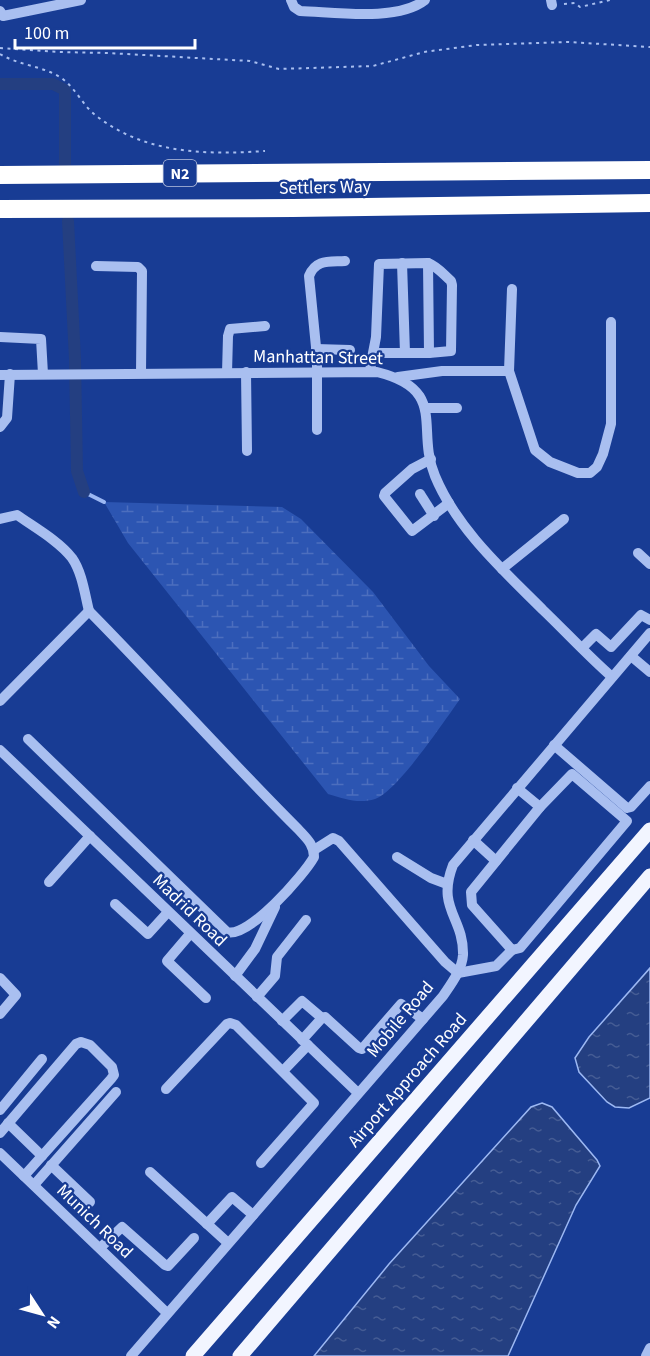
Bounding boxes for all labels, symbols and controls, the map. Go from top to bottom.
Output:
scale bar [15,12,195,50]
text: 100 m [24,21,69,46]
road number: N2 [164,160,196,186]
street label: Settlers Way [279,174,372,201]
street label: Manhattan Street [253,344,383,371]
street label: Madrid Road [147,868,233,952]
street label: Mobile Road [361,976,440,1063]
street label: Airport Approach Road [342,1008,473,1153]
street label: Munich Road [51,1179,138,1264]
north arrow [12,1284,72,1344]
text: N [41,1311,65,1333]

